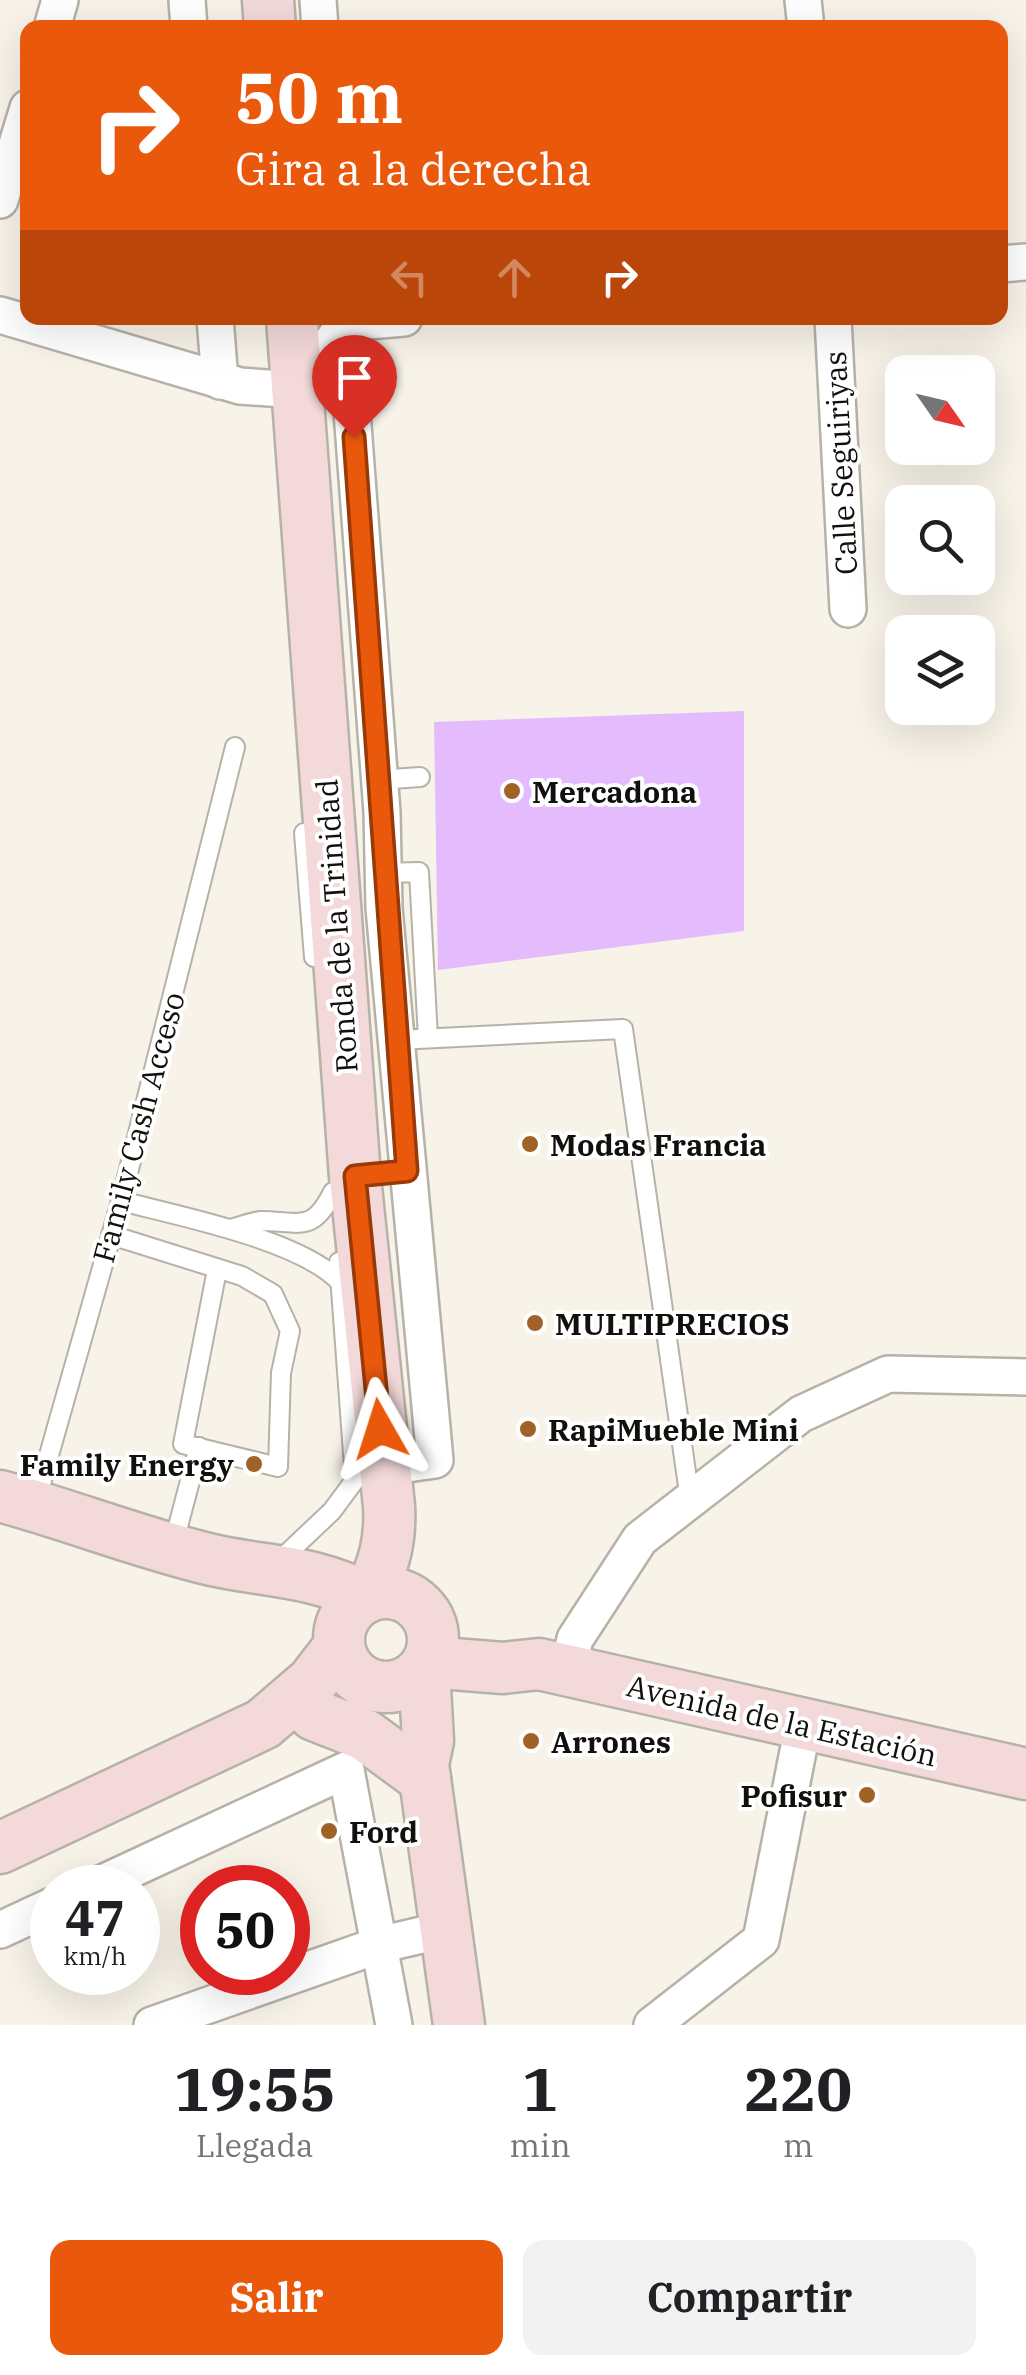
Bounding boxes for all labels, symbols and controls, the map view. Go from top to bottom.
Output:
text: 50 m [235,51,403,142]
icon: right [70,60,200,190]
text: Gira a la derecha [235,139,592,197]
icon: left [382,250,437,305]
icon: ahead [487,250,542,305]
icon: right [592,250,647,305]
pin [312,335,397,438]
icon: arrive [327,350,382,405]
street label: Calle Seguiriyas [815,350,865,576]
north arrow [885,355,995,465]
map controls [885,355,995,725]
button: search [885,485,995,595]
button: layers [885,615,995,725]
place label: Mercadona [532,772,697,811]
street label: Ronda de la Trinidad [306,778,366,1074]
marker: Mercadona [501,780,523,802]
street label: Family Cash Acceso [83,988,193,1266]
place label: Modas Francia [550,1125,766,1164]
marker: Modas Francia [519,1133,541,1155]
place label: MULTIPRECIOS [555,1304,790,1343]
marker: MULTIPRECIOS [524,1312,546,1334]
position arrow [328,1377,432,1481]
place label: RapiMueble Mini [548,1410,799,1449]
marker: RapiMueble Mini [517,1418,539,1440]
place label: Family Energy [20,1445,234,1484]
marker: Family Energy [243,1453,265,1475]
street label: Avenida de la Estación [623,1665,941,1775]
place label: Arrones [551,1722,671,1761]
marker: Arrones [520,1730,542,1752]
place label: Pofisur [741,1776,847,1815]
marker: Pofisur [856,1784,878,1806]
place label: Ford [349,1812,418,1851]
marker: Ford [318,1820,340,1842]
speed limit sign: 50 [180,1865,310,1995]
text: 47 [65,1885,125,1950]
text: km/h [63,1939,127,1972]
text: 19:55 [174,2049,336,2128]
text: 1 [522,2049,558,2128]
text: 220 [744,2049,852,2128]
text: Llegada [196,2124,314,2166]
text: min [510,2124,571,2166]
text: m [783,2124,814,2166]
button: Salir [50,2240,503,2355]
button: Compartir [523,2240,976,2355]

